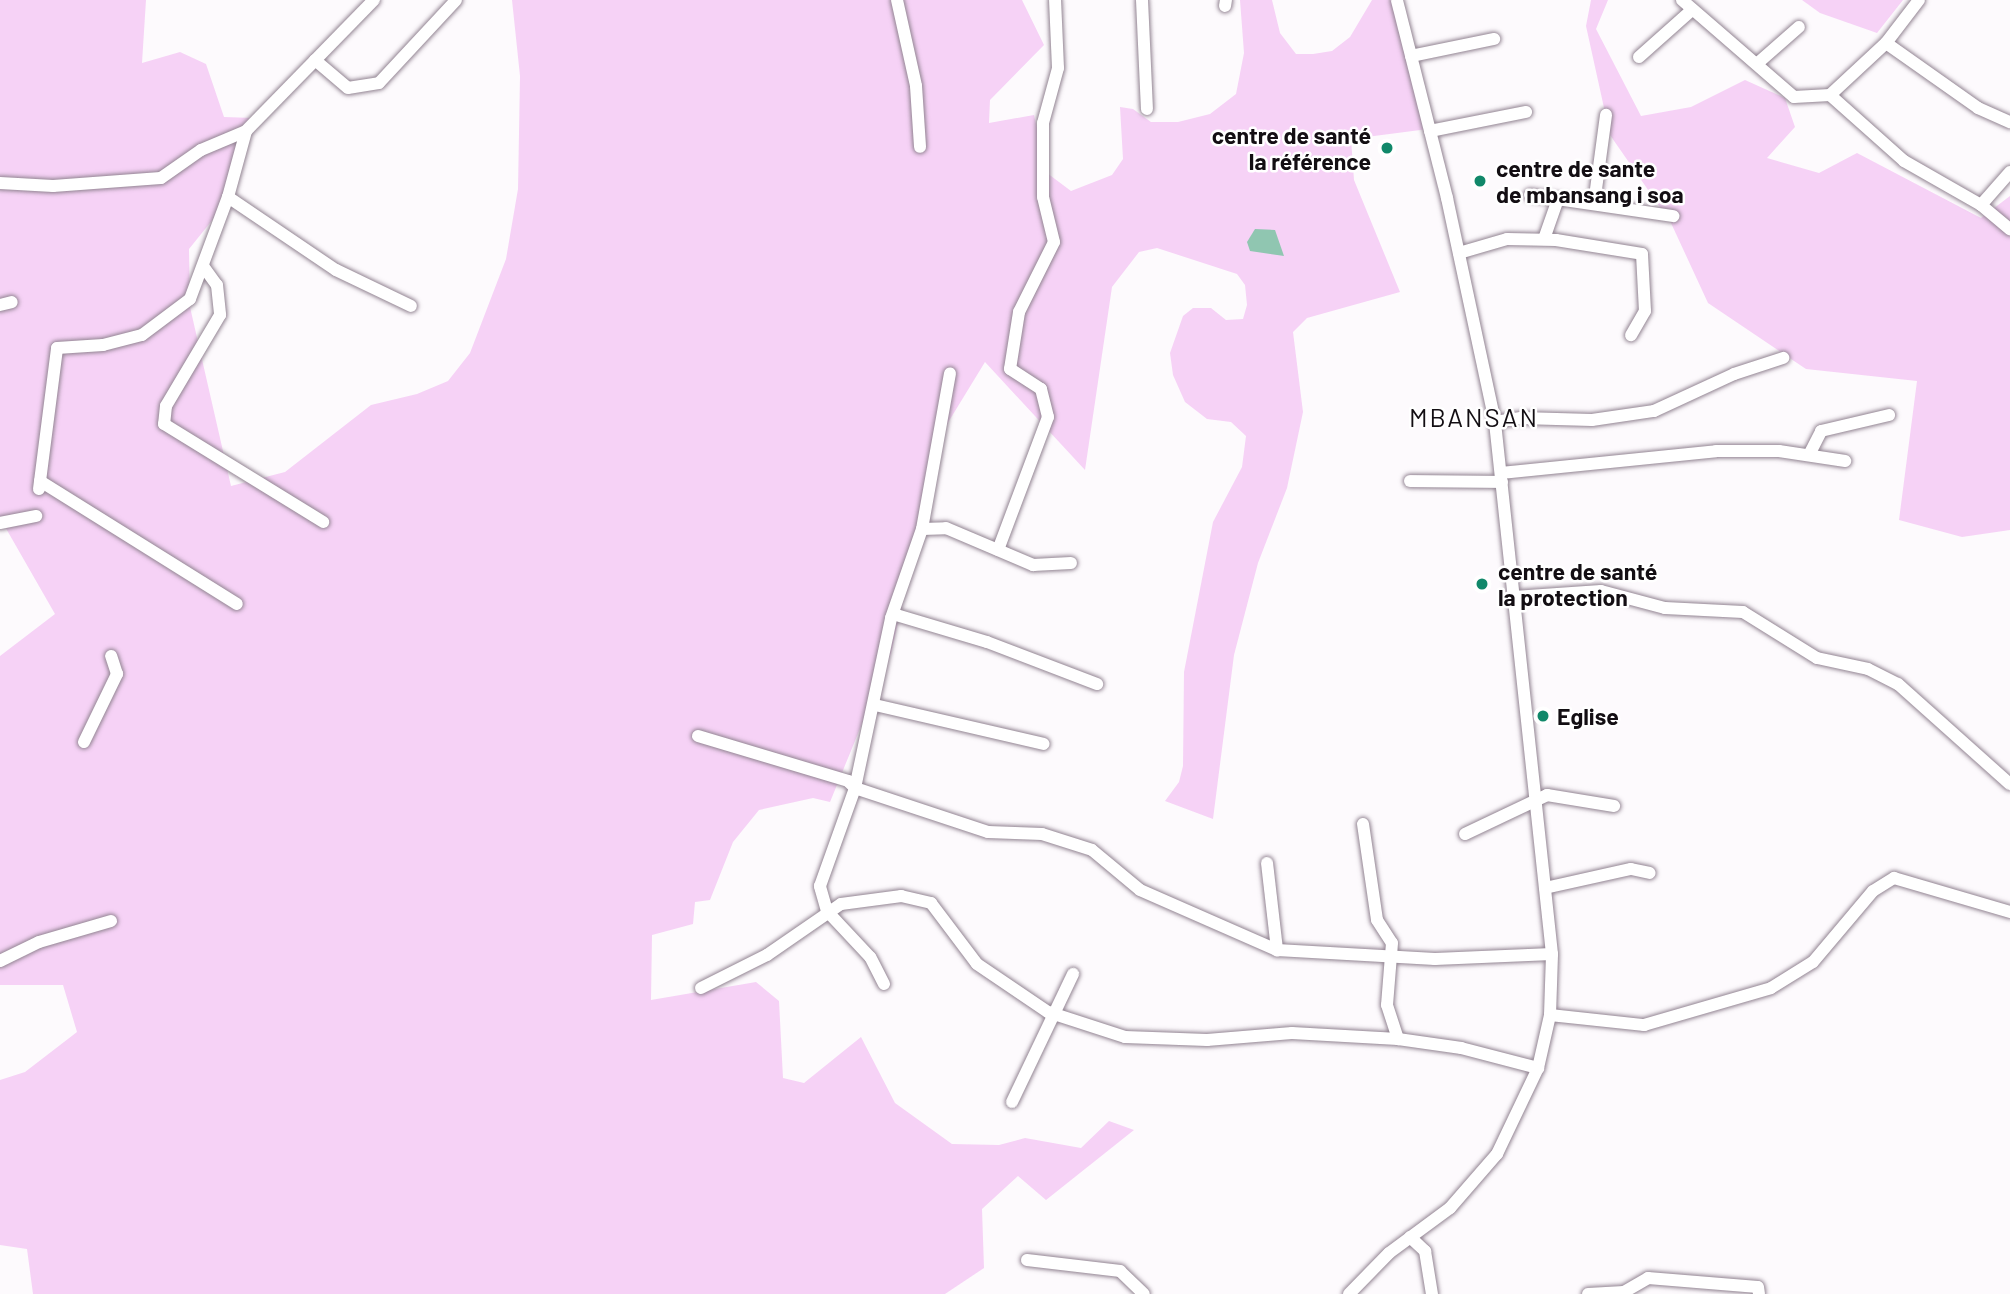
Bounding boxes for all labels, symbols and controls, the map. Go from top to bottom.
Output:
place label: centre de santé la référence [1212,121,1371,175]
marker: centre de santé la référence [1377,138,1397,158]
place label: centre de sante de mbansang i soa [1496,154,1684,208]
marker: centre de sante de mbansang i soa [1470,171,1490,191]
district label: MBANSAN [1410,401,1538,433]
place label: centre de santé la protection [1498,557,1657,611]
marker: centre de santé la protection [1472,574,1492,594]
place label: Eglise [1557,702,1619,730]
marker: Eglise [1535,708,1551,724]

